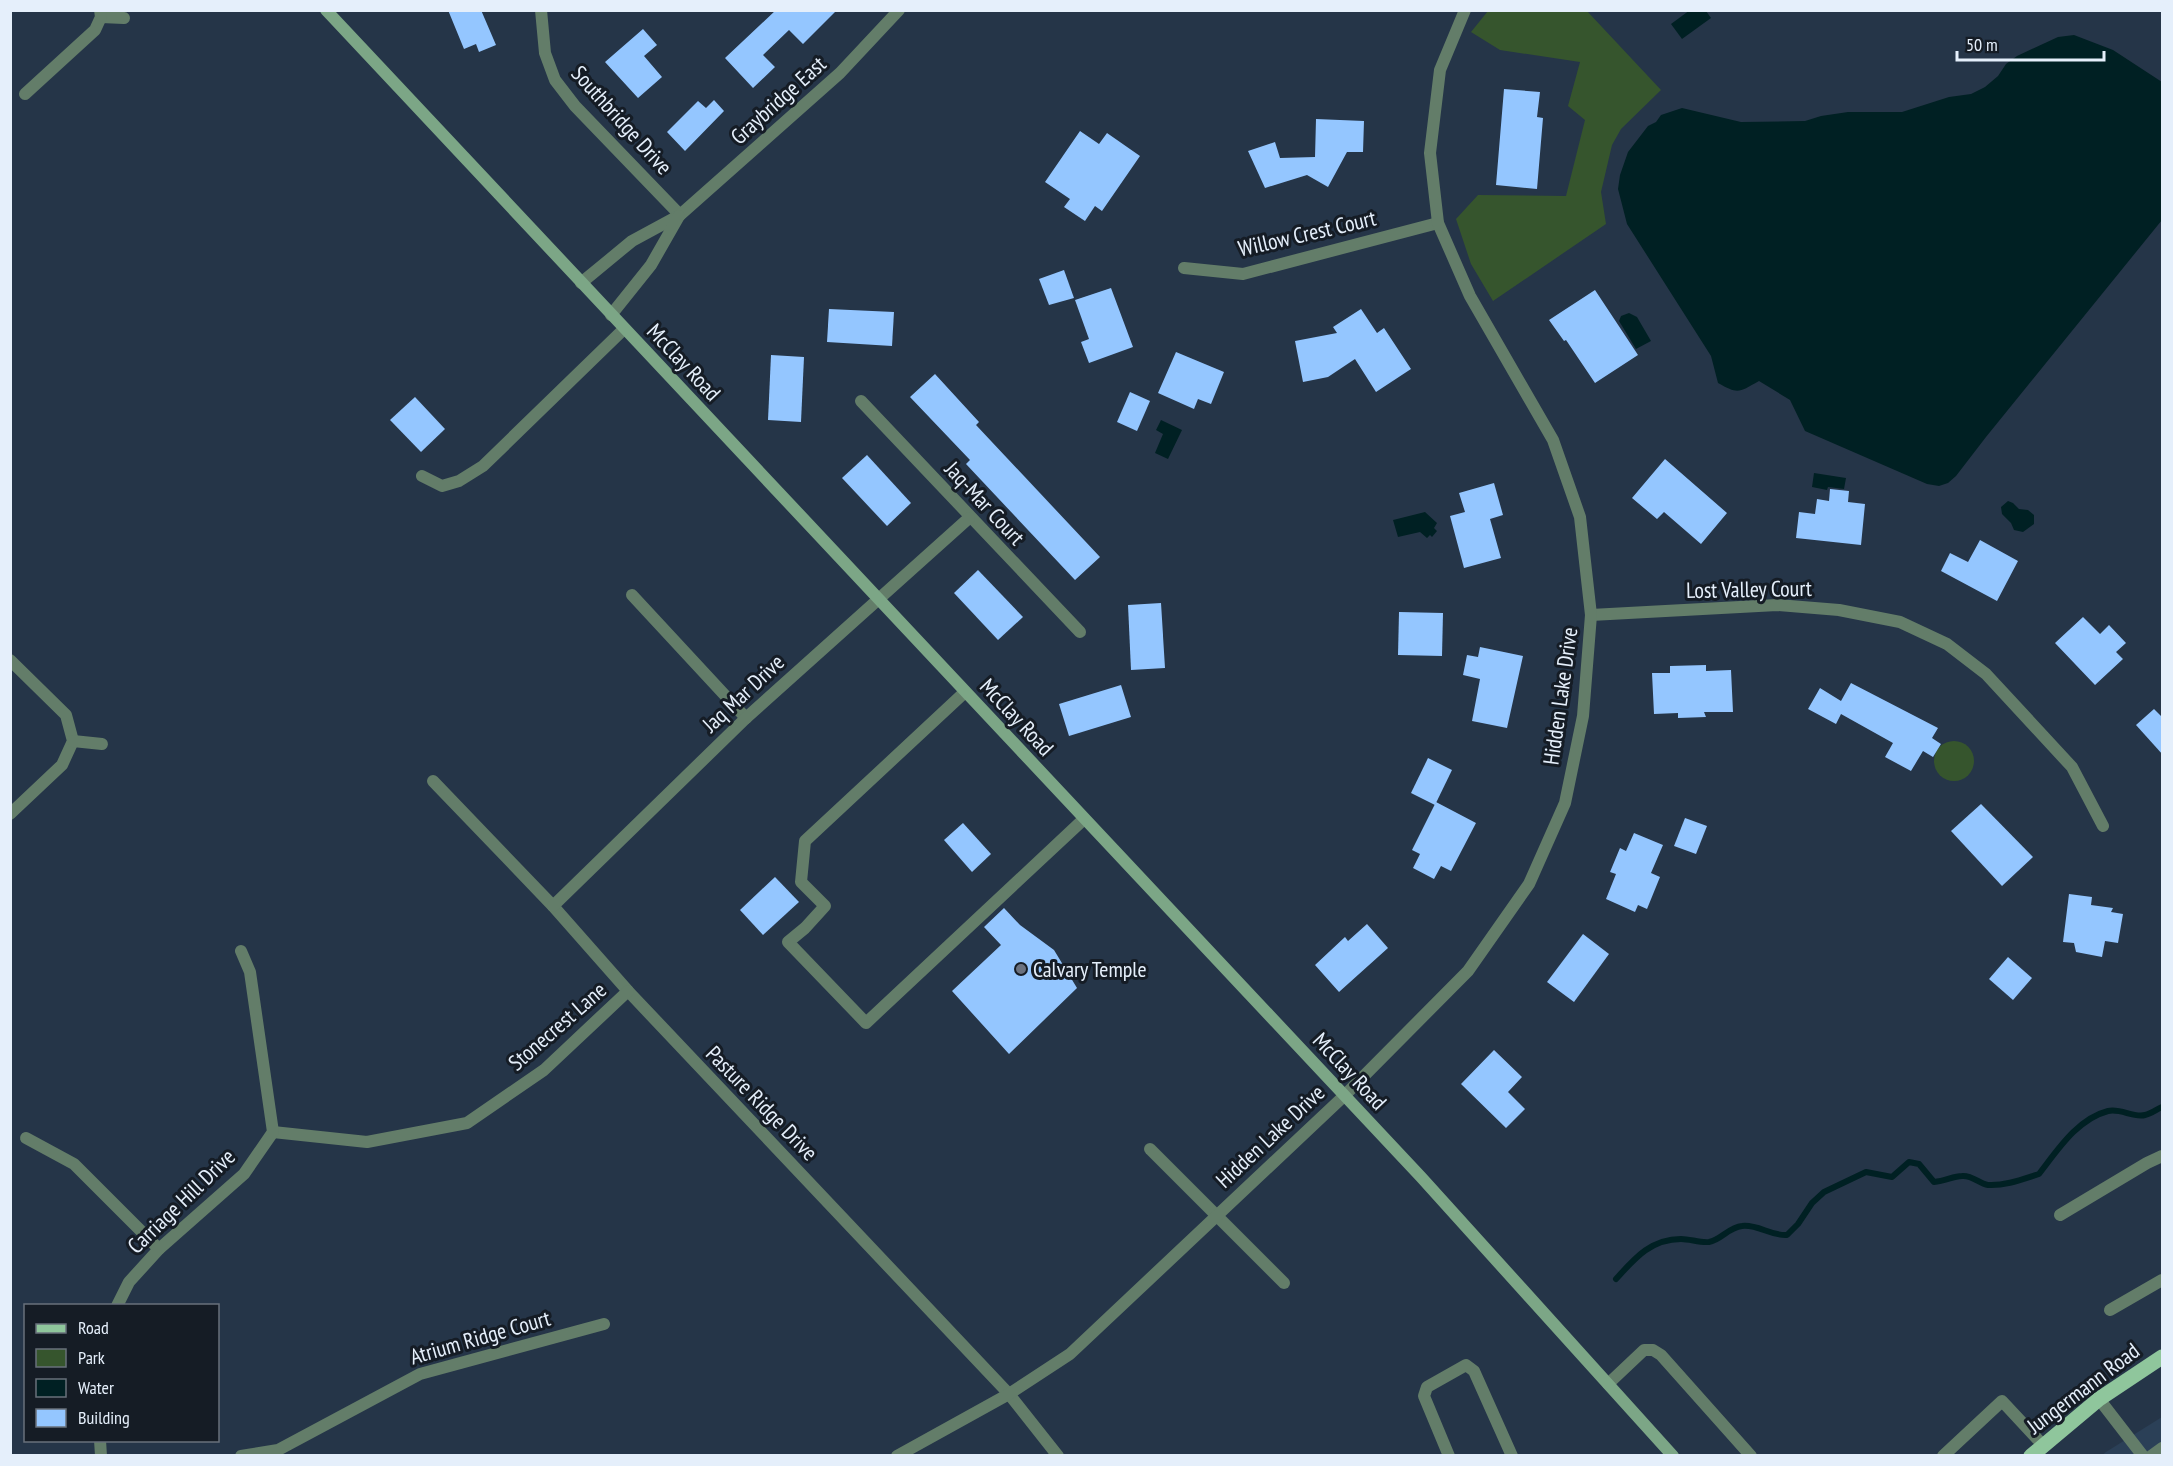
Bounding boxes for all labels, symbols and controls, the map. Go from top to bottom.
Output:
scale bar [1957,24,2104,62]
text: 50 m [1966,33,1998,56]
street label: Graybridge East [724,50,832,150]
street label: Southbridge Drive [566,60,678,180]
street label: Willow Crest Court [1235,204,1379,262]
street label: McClay Road [641,317,727,407]
street label: Jaq-Mar Court [938,454,1031,551]
street label: Lost Valley Court [1686,574,1812,604]
street label: Hidden Lake Drive [1536,625,1584,767]
street label: Jaq Mar Drive [696,648,790,739]
street label: McClay Road [974,672,1060,762]
place label: Calvary Temple [1033,955,1147,983]
marker: Calvary Temple [1014,962,1028,976]
street label: Stonecrest Lane [502,976,612,1076]
street label: McClay Road [1307,1026,1393,1116]
street label: Pasture Ridge Drive [700,1040,824,1166]
street label: Hidden Lake Drive [1210,1078,1330,1194]
street label: Carriage Hill Drive [121,1143,241,1259]
legend [24,1304,219,1442]
street label: Atrium Ridge Court [407,1304,553,1370]
text: Road [78,1316,109,1339]
street label: Jungermann Road [2020,1337,2145,1440]
text: Park [78,1346,105,1369]
text: Water [78,1376,114,1399]
text: Building [78,1406,130,1429]

